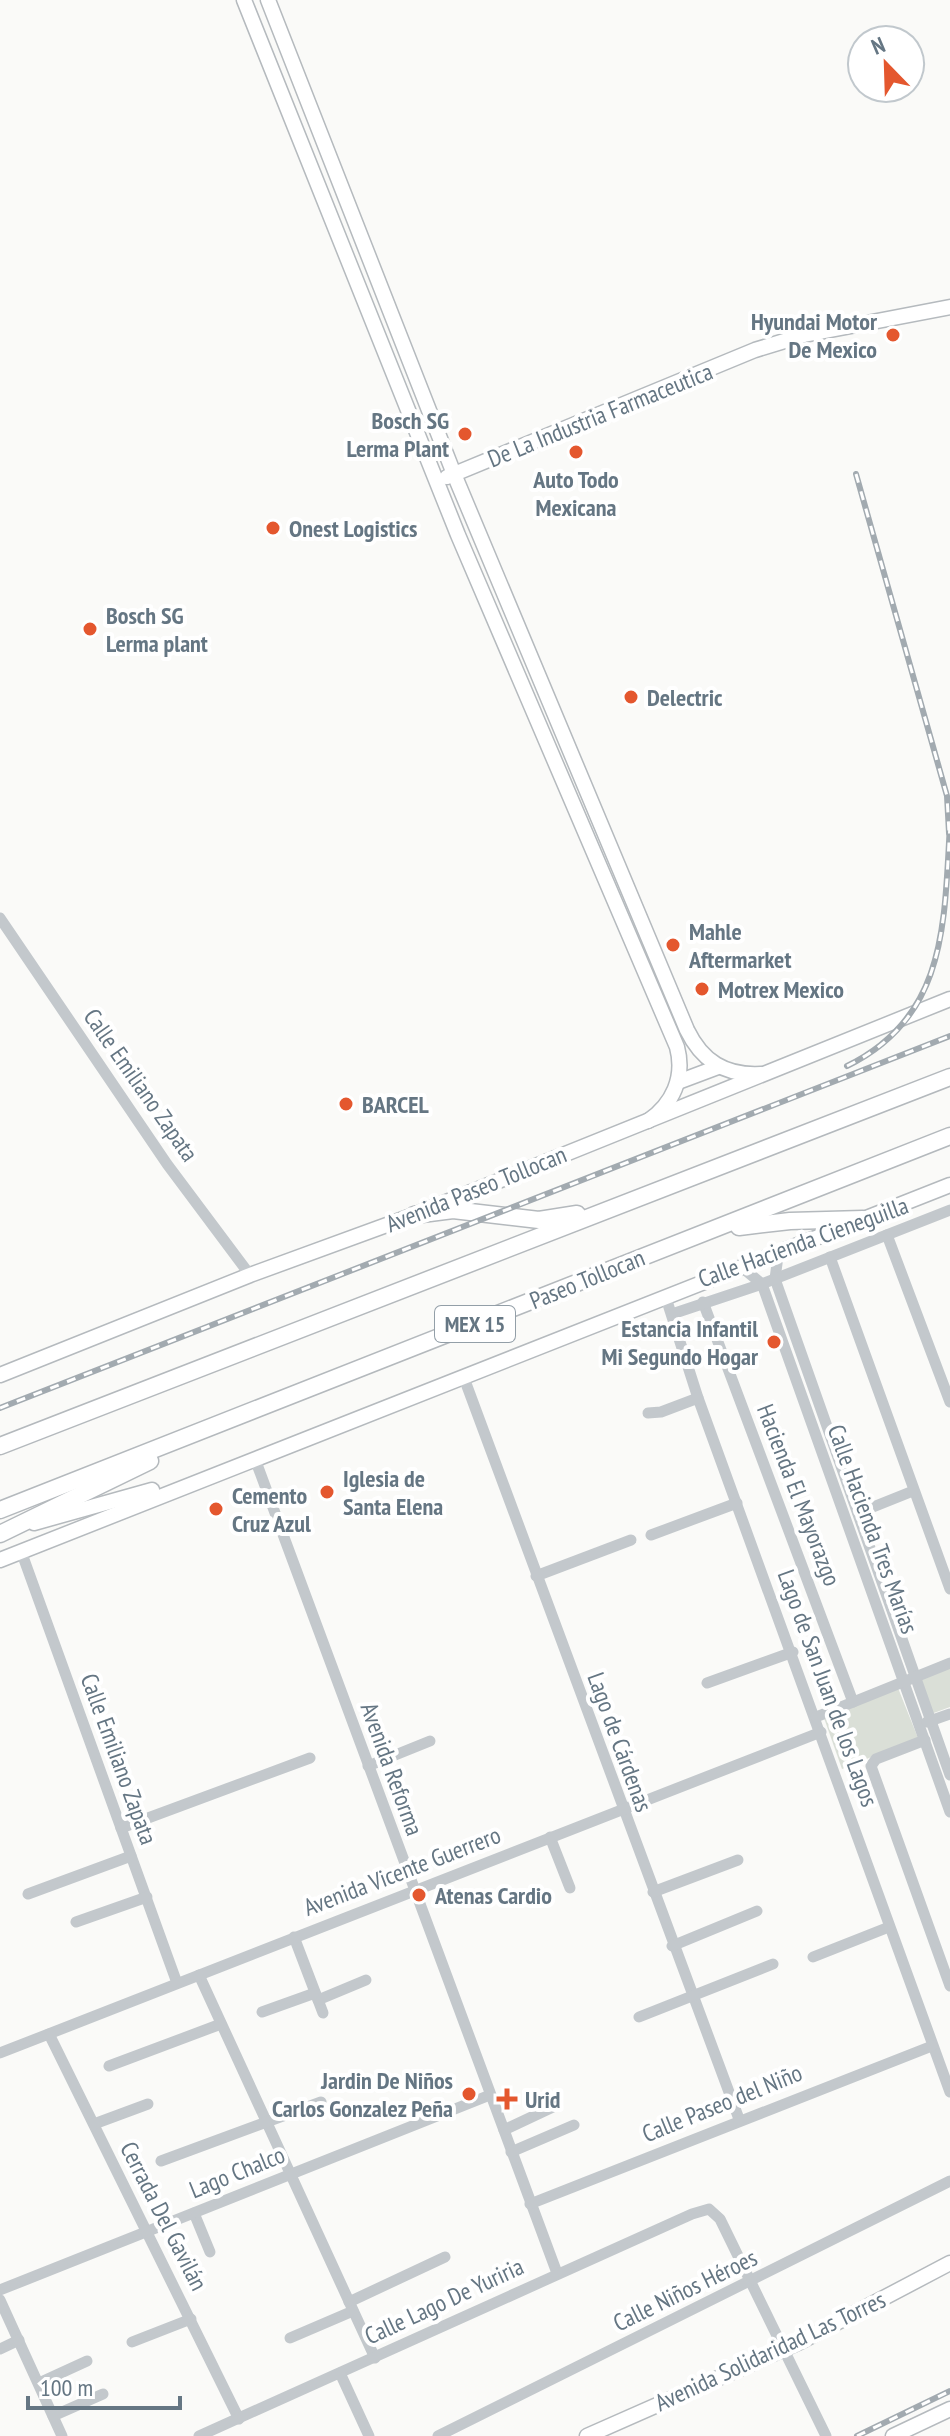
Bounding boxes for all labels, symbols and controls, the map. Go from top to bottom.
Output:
north arrow [846,24,926,104]
text: N [867,30,889,61]
place label: Hyundai Motor De Mexico [751,306,878,365]
marker: Hyundai Motor De Mexico [884,326,902,344]
street label: De La Industria Farmaceutica [483,356,717,474]
place label: Bosch SG Lerma Plant [346,405,449,464]
marker: Bosch SG Lerma Plant [456,425,474,443]
marker: Auto Todo Mexicana [567,443,585,461]
place label: Auto Todo Mexicana [532,464,619,523]
place label: Onest Logistics [289,513,417,544]
marker: Onest Logistics [264,519,282,537]
place label: Bosch SG Lerma plant [106,600,208,659]
marker: Bosch SG Lerma plant [81,620,99,638]
place label: Delectric [647,682,723,713]
marker: Delectric [622,688,640,706]
place label: Mahle Aftermarket [688,916,791,975]
marker: Mahle Aftermarket [664,936,682,954]
place label: Motrex Mexico [718,974,844,1005]
marker: Motrex Mexico [693,980,711,998]
street label: Calle Emiliano Zapata [77,1003,205,1167]
place label: BARCEL [362,1089,430,1120]
marker: BARCEL [337,1095,355,1113]
street label: Avenida Paseo Tollocan [381,1139,571,1239]
street label: Calle Hacienda Cieneguilla [694,1190,912,1294]
street label: Paseo Tollocan [525,1242,649,1316]
road number: MEX 15 [435,1306,515,1342]
place label: Estancia Infantil Mi Segundo Hogar [601,1313,759,1372]
marker: Estancia Infantil Mi Segundo Hogar [765,1333,783,1351]
street label: Hacienda El Mayorazgo [750,1400,848,1590]
street label: Calle Hacienda Tres Marías [821,1420,925,1638]
place label: Iglesia de Santa Elena [343,1463,443,1522]
place label: Cemento Cruz Azul [232,1480,311,1539]
marker: Iglesia de Santa Elena [318,1483,336,1501]
marker: Cemento Cruz Azul [207,1500,225,1518]
street label: Lago de San Juan de los Lagos [771,1565,885,1811]
street label: Lago de Cárdenas [580,1668,660,1816]
street label: Calle Emiliano Zapata [74,1669,164,1849]
street label: Avenida Reforma [354,1698,430,1840]
street label: Avenida Vicente Guerrero [299,1819,505,1923]
place label: Atenas Cardio [434,1880,552,1911]
marker: Atenas Cardio [410,1886,428,1904]
street label: Calle Paseo del Niño [638,2057,806,2149]
place label: Jardin De Niños Carlos Gonzalez Peña [272,2065,453,2124]
place label: Urid [525,2084,560,2115]
marker: Jardin De Niños Carlos Gonzalez Peña [460,2085,478,2103]
marker: Urid [496,2088,518,2110]
street label: Cerrada Del Gavilán [113,2136,215,2296]
street label: Lago Chalco [185,2139,289,2205]
street label: Calle Niños Héroes [608,2242,762,2338]
street label: Calle Lago De Yuriria [360,2251,528,2351]
street label: Avenida Solidaridad Las Torres [650,2284,890,2418]
scale bar [28,2360,180,2410]
text: 100 m [40,2372,93,2403]

